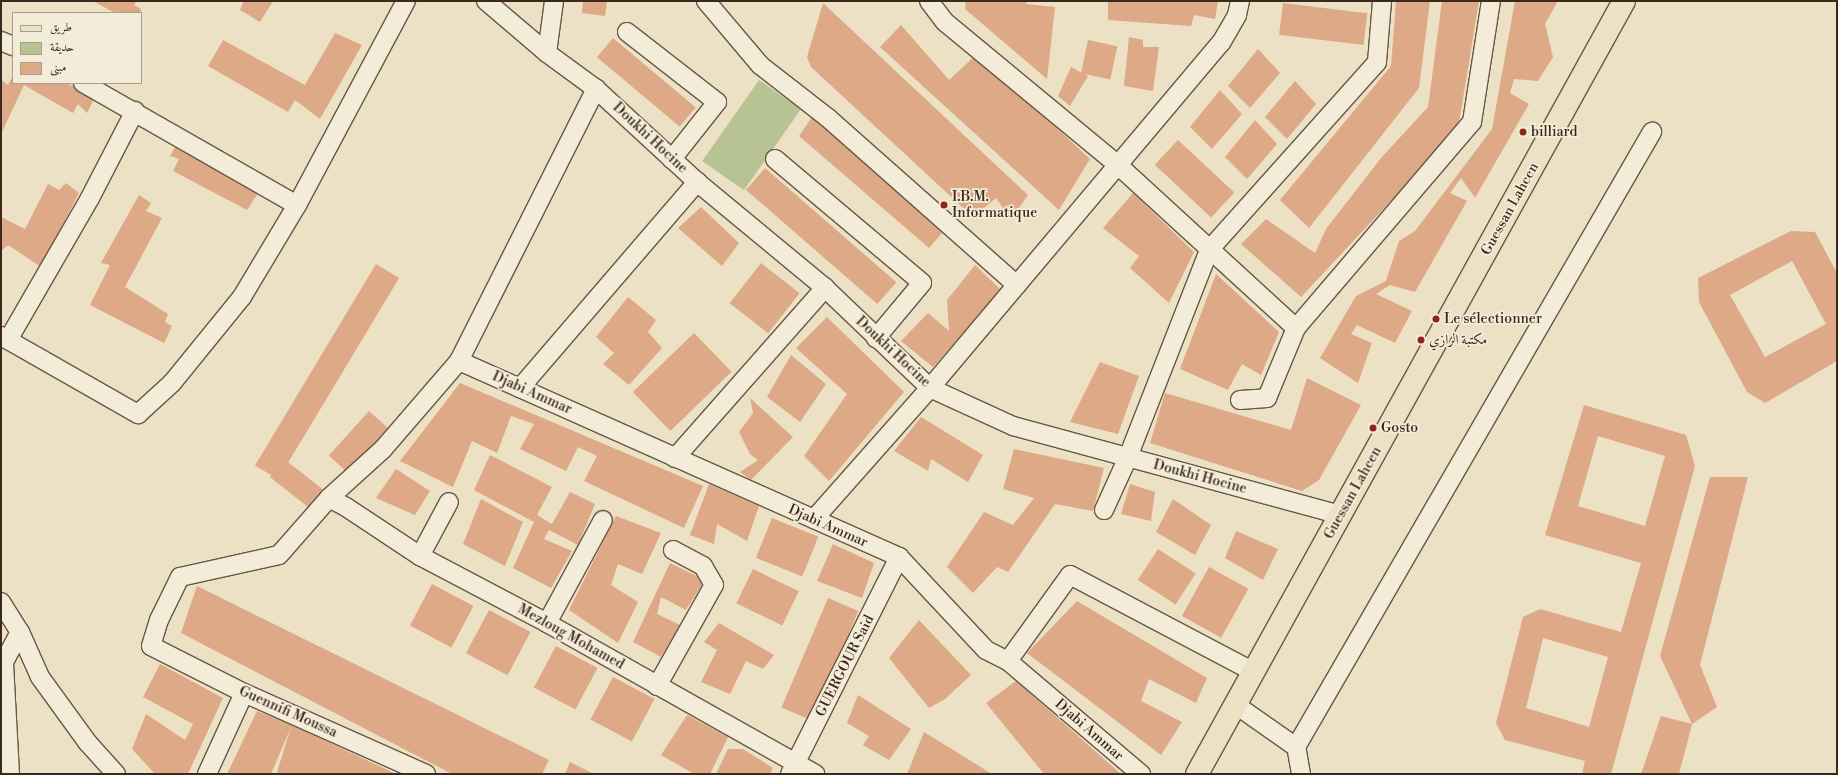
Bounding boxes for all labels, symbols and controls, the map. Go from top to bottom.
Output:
legend [12,12,142,84]
text: طريق [50,20,72,35]
text: حديقة [50,40,74,55]
text: مبنى [50,60,66,75]
street label: Doukhi Hocine [609,99,691,177]
place label: billiard [1531,124,1577,140]
marker: billiard [1518,127,1528,137]
street label: Guessan Lahcen [1478,160,1542,258]
place label: I.B.M. Informatique [952,189,1037,222]
marker: I.B.M. Informatique [939,200,949,210]
place label: Le sélectionner [1444,311,1542,327]
street label: Doukhi Hocine [852,313,934,391]
marker: Le sélectionner [1431,314,1441,324]
place label: مكتبة الرازي [1429,332,1487,348]
marker: مكتبة الرازي [1416,335,1426,345]
street label: Djabi Ammar [490,368,574,418]
place label: Gosto [1381,420,1418,436]
marker: Gosto [1368,423,1378,433]
street label: Guessan Lahcen [1321,444,1385,542]
street label: Doukhi Hocine [1151,456,1249,498]
street label: Djabi Ammar [786,501,870,551]
street label: Mezloug Mohamed [515,601,627,673]
street label: GUERGOUR Said [812,612,878,720]
street label: Guennifi Moussa [236,683,340,741]
street label: Djabi Ammar [1051,696,1127,764]

